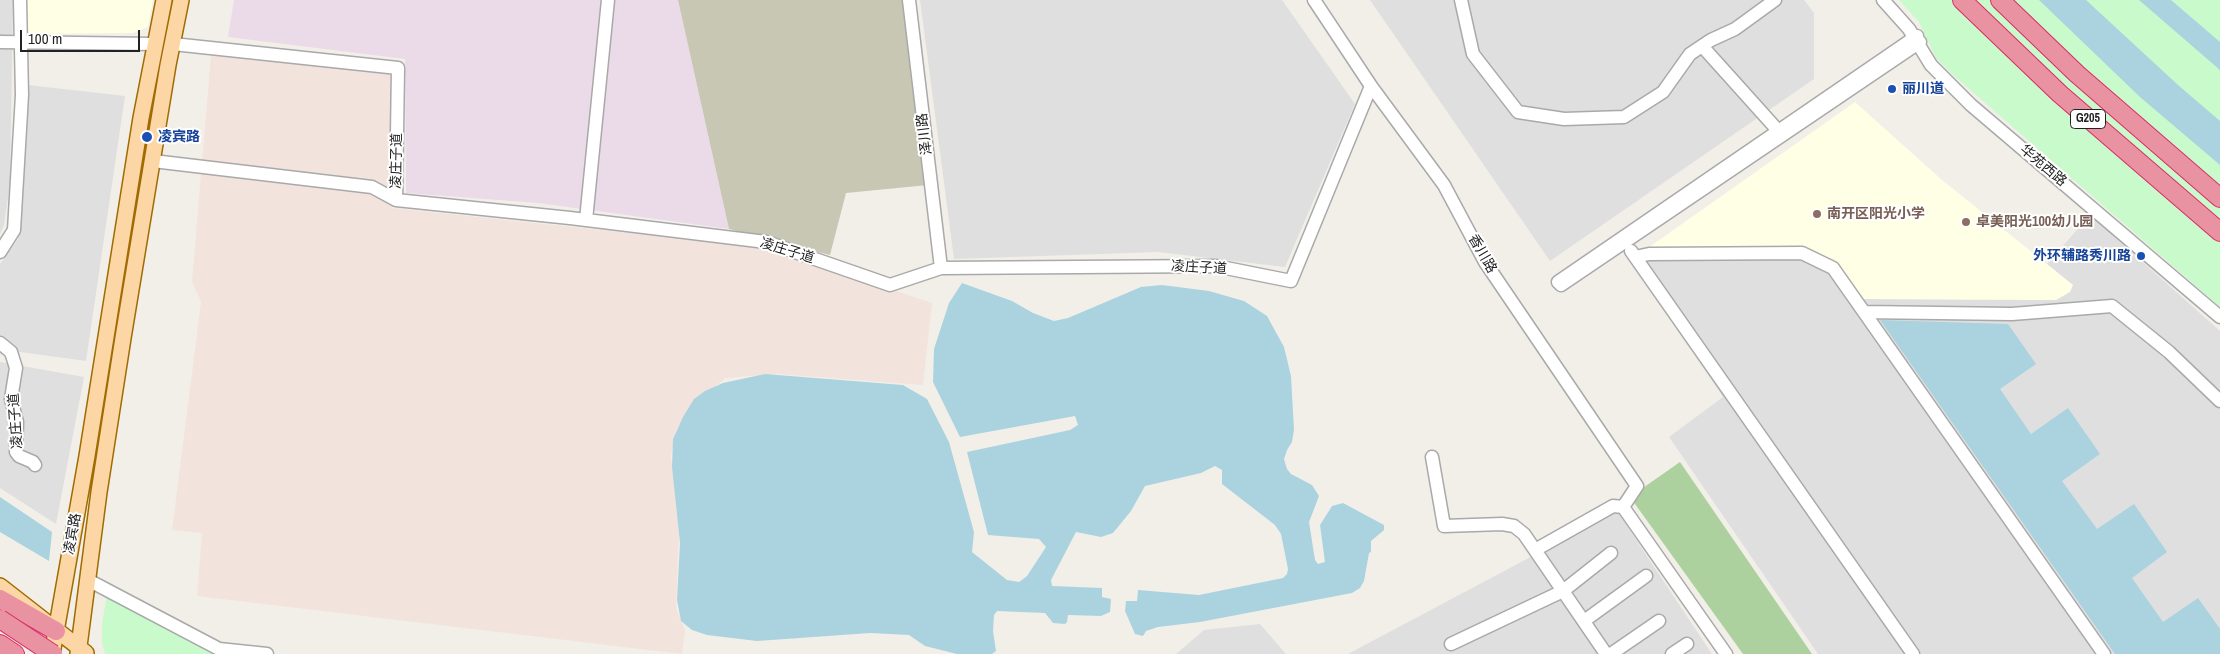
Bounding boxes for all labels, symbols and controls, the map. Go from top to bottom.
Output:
scale bar [22,20,142,52]
text: 100 m [28,28,62,49]
place label: 丽川道 [1902,81,1944,97]
marker: 丽川道 [1886,83,1898,95]
road number: G205 [2070,110,2106,128]
street label: 泽川路 [914,112,936,156]
place label: 凌宾路 [158,129,200,145]
marker: 凌宾路 [140,130,154,144]
street label: 凌庄子道 [388,133,406,189]
street label: 华苑西路 [2016,142,2070,190]
place label: 南开区阳光小学 [1827,206,1925,222]
marker: 南开区阳光小学 [1811,208,1823,220]
place label: 卓美阳光100幼儿园 [1976,214,2093,230]
marker: 卓美阳光100幼儿园 [1960,216,1972,228]
street label: 香川路 [1464,232,1500,276]
street label: 凌庄子道 [758,235,816,267]
place label: 外环辅路秀川路 [2033,248,2131,264]
marker: 外环辅路秀川路 [2135,250,2147,262]
street label: 凌庄子道 [1171,258,1227,278]
street label: 凌庄子道 [6,392,26,450]
street label: 凌宾路 [61,512,85,556]

